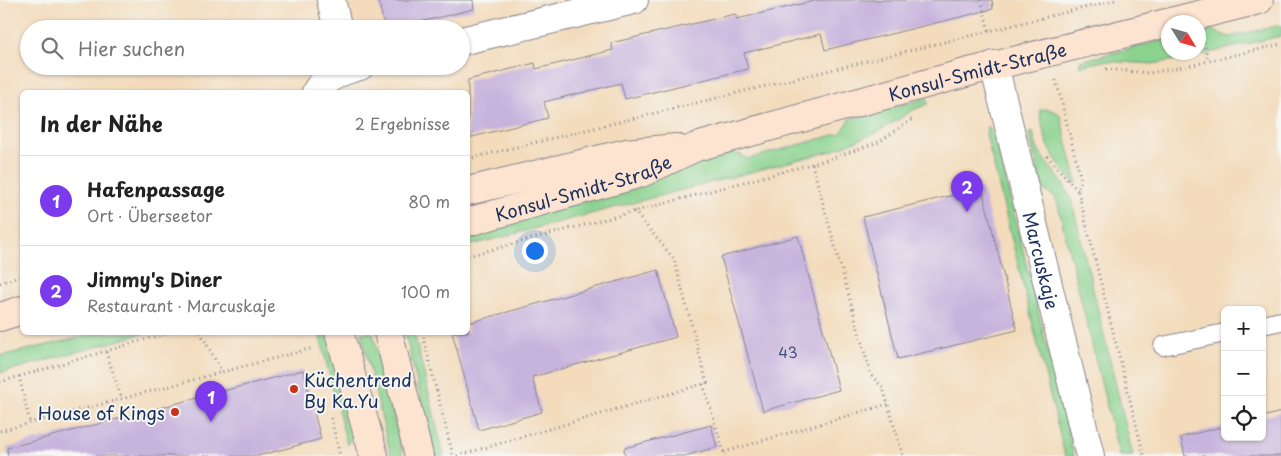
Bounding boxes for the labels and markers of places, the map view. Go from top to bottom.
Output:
pin: 2 [951,171,983,212]
place label: Küchentrend By Ka.Yu [304,366,412,414]
pin: 1 [195,381,227,422]
marker: Küchentrend By Ka.Yu [288,383,300,395]
place label: House of Kings [38,399,165,426]
marker: House of Kings [169,406,181,418]

